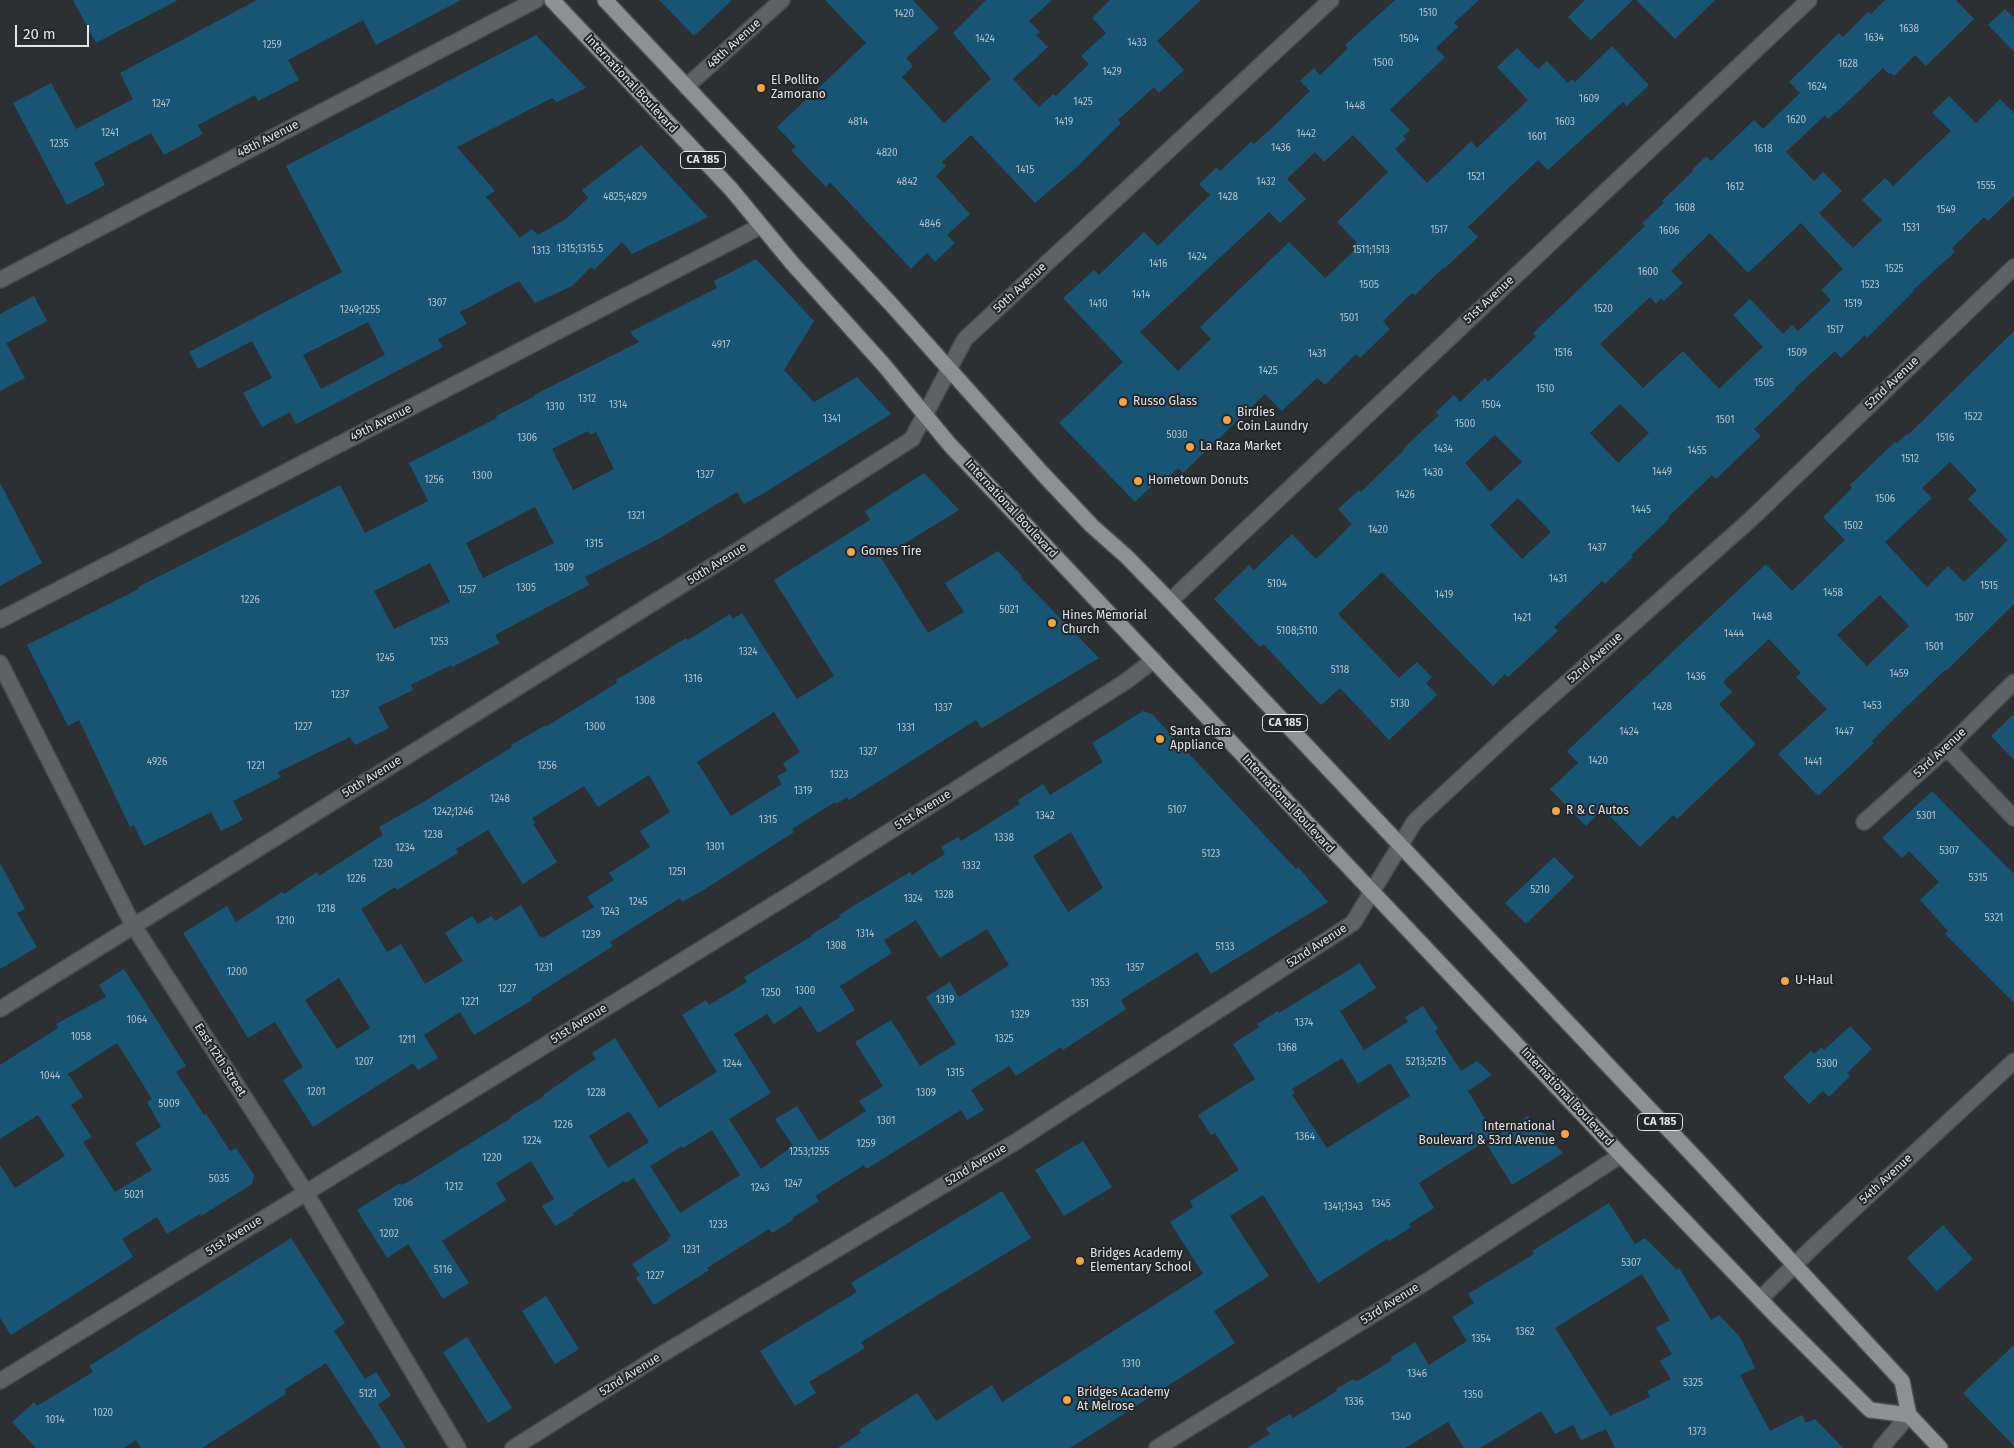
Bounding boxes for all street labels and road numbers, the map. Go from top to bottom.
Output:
street label: 48th Avenue [704,16,764,72]
street label: International Boulevard [582,32,680,136]
street label: 48th Avenue [235,117,301,161]
road number: CA 185 [680,152,726,168]
street label: 50th Avenue [991,260,1049,316]
street label: 51st Avenue [1461,273,1517,327]
street label: 52nd Avenue [1862,354,1922,412]
street label: 49th Avenue [348,401,414,445]
street label: International Boulevard [962,457,1060,561]
street label: 50th Avenue [685,540,749,588]
street label: 52nd Avenue [1565,630,1625,686]
road number: CA 185 [1262,714,1308,731]
street label: 53rd Avenue [1911,725,1969,781]
street label: International Boulevard [1239,752,1337,856]
street label: 50th Avenue [340,753,404,801]
street label: 51st Avenue [892,787,954,833]
street label: 52nd Avenue [1284,921,1350,971]
street label: 51st Avenue [548,1001,610,1047]
street label: East 12th Street [191,1021,249,1099]
street label: International Boulevard [1518,1045,1616,1149]
road number: CA 185 [1638,1114,1682,1130]
street label: 52nd Avenue [943,1141,1009,1189]
street label: 54th Avenue [1857,1151,1915,1207]
street label: 51st Avenue [203,1213,265,1259]
street label: 53rd Avenue [1358,1280,1422,1328]
street label: 52nd Avenue [597,1351,663,1399]

